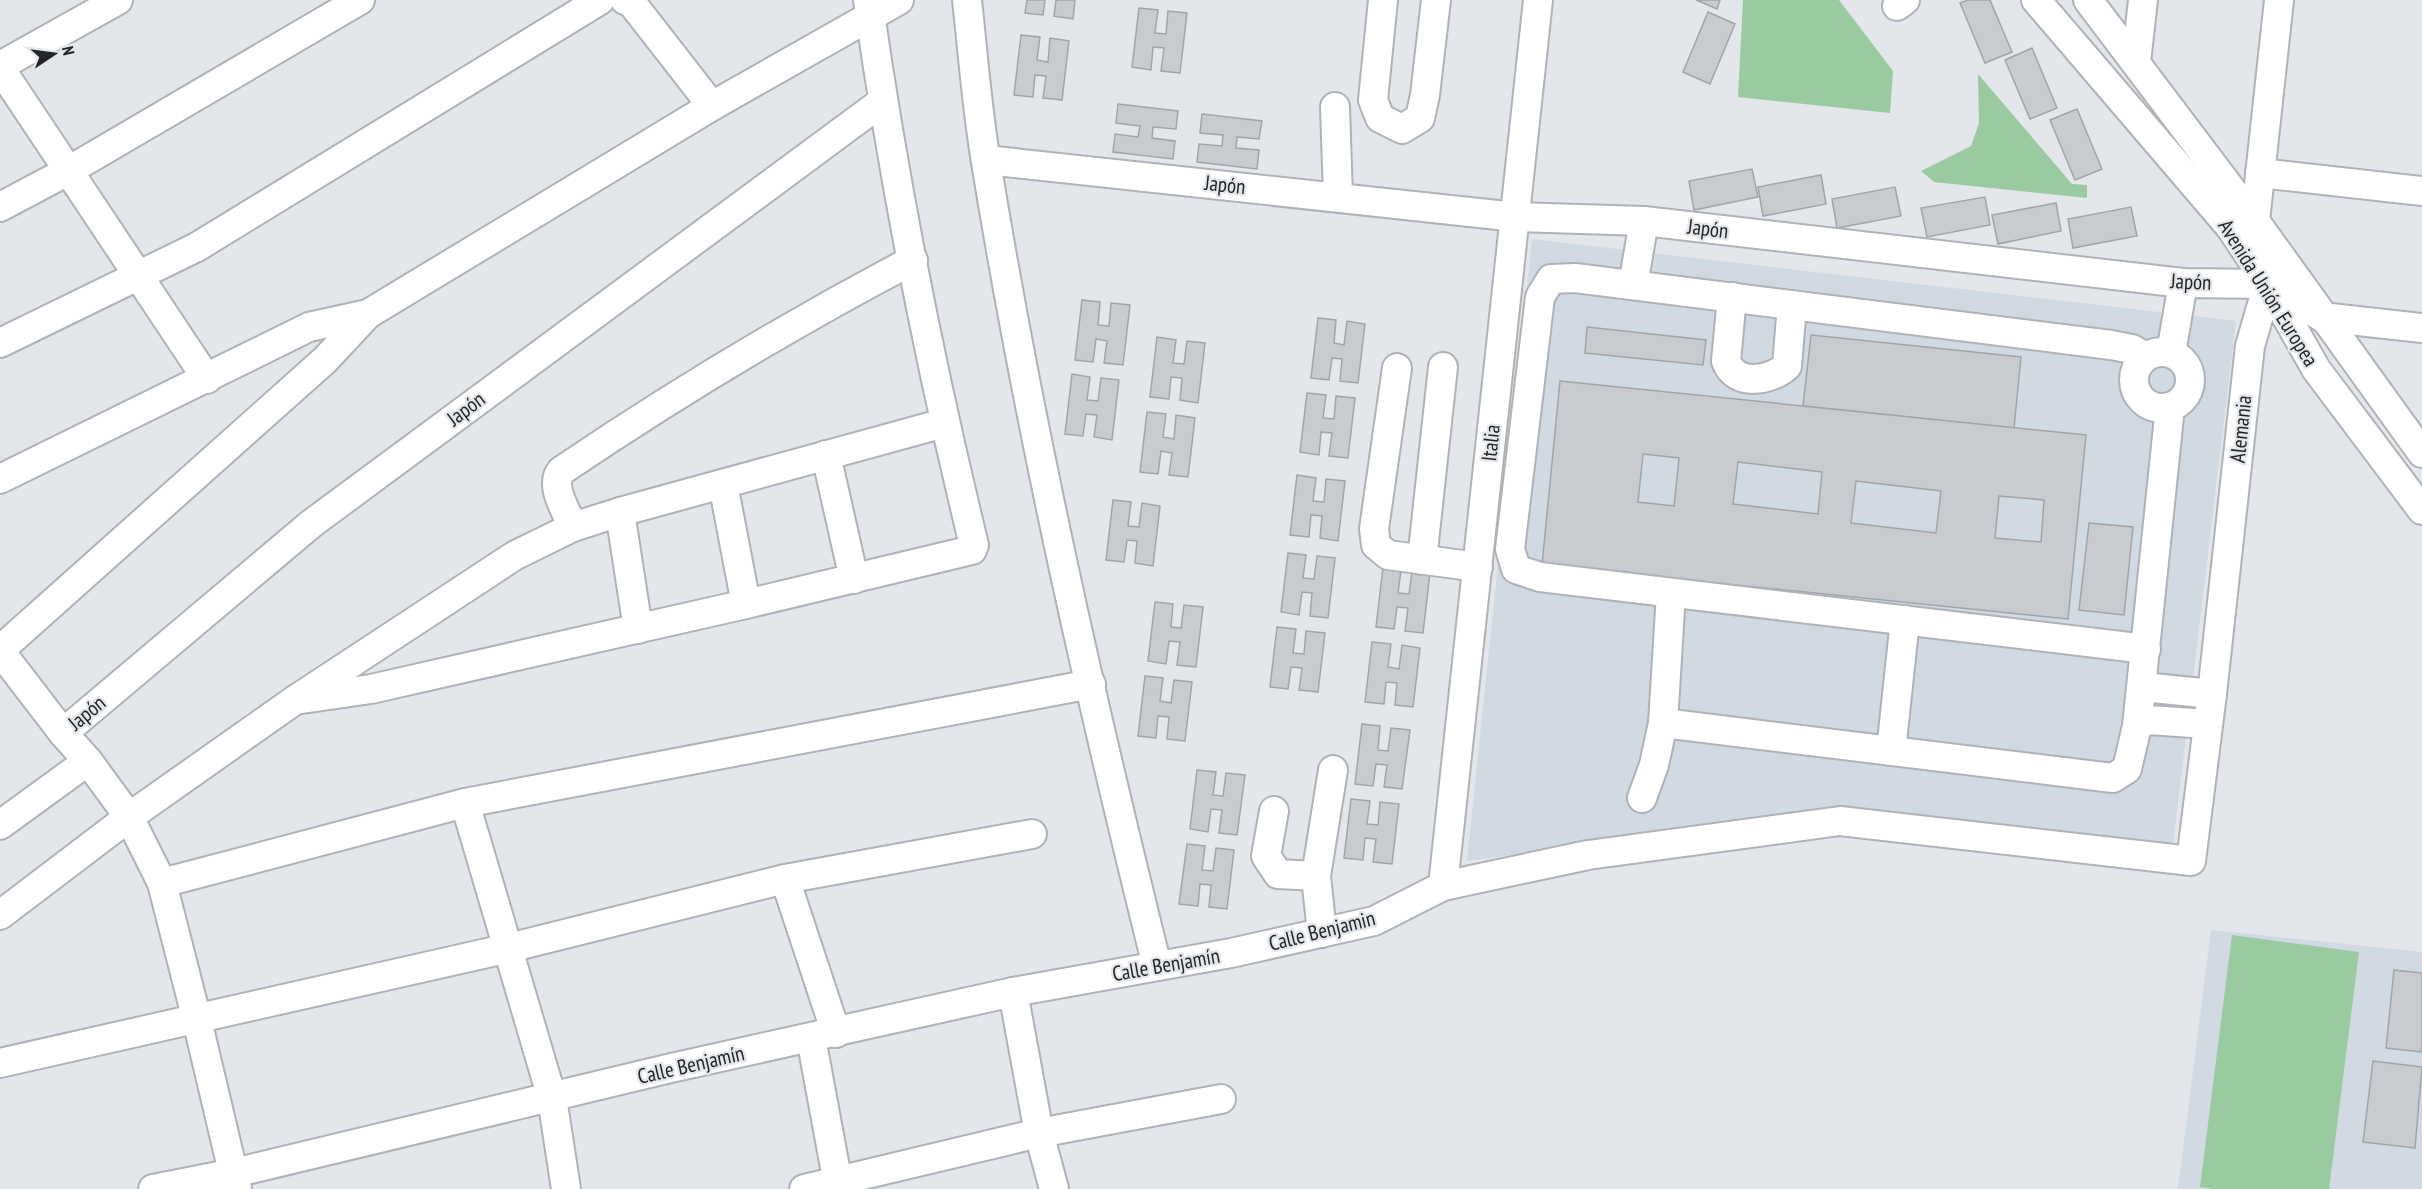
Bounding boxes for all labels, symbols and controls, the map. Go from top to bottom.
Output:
north arrow [24,24,84,84]
text: N [58,44,79,57]
street label: Japón [1202,169,1247,200]
street label: Japón [1685,212,1730,244]
street label: Avenida Unión Europea [2212,214,2325,371]
street label: Japón [2169,267,2212,296]
street label: Japón [440,386,490,432]
street label: Alemania [2224,394,2257,464]
street label: Italia [1475,423,1506,463]
street label: Japón [62,689,111,737]
street label: Calle Benjamin [1266,904,1378,957]
street label: Calle Benjamín [1110,942,1222,987]
street label: Calle Benjamín [635,1039,747,1090]

